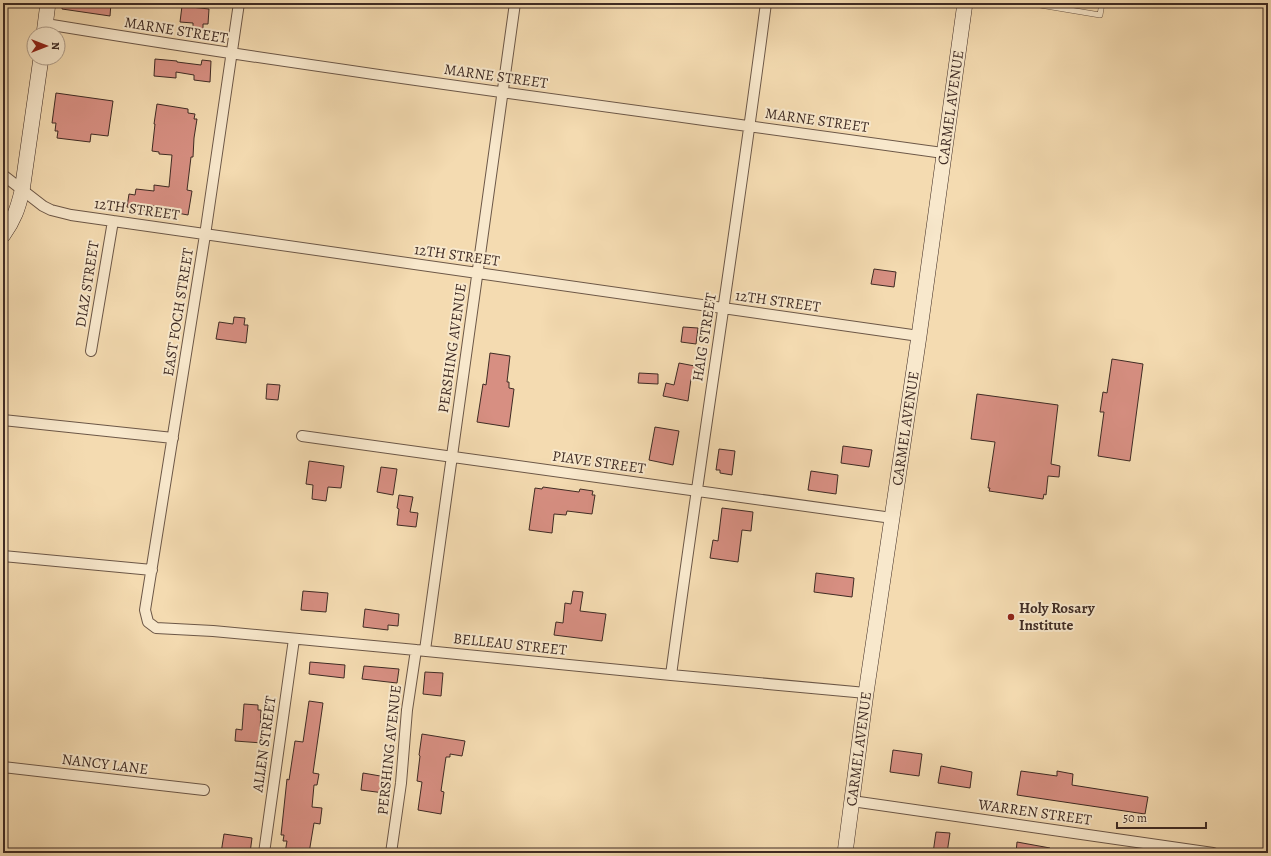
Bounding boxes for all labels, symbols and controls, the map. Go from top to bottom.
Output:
street label: MARNE STREET [123,12,230,48]
north arrow [26,26,66,66]
text: N [48,42,63,50]
street label: CARMEL AVENUE [933,49,968,166]
street label: MARNE STREET [443,59,550,93]
street label: MARNE STREET [764,103,871,137]
street label: 12TH STREET [93,193,182,225]
street label: DIAZ STREET [70,239,104,329]
street label: 12TH STREET [413,239,502,271]
street label: EAST FOCH STREET [158,246,198,378]
street label: PERSHING AVENUE [433,282,471,414]
street label: 12TH STREET [734,285,823,317]
street label: HAIG STREET [687,290,721,383]
street label: CARMEL AVENUE [887,370,924,487]
street label: PIAVE STREET [551,446,648,479]
place label: Holy Rosary Institute [1019,598,1096,635]
marker: Holy Rosary Institute [1006,612,1016,622]
street label: BELLEAU STREET [452,628,569,660]
street label: PERSHING AVENUE [372,684,406,816]
street label: CARMEL AVENUE [841,690,876,807]
street label: ALLEN STREET [247,694,281,795]
street label: NANCY LANE [61,749,149,779]
street label: WARREN STREET [976,794,1094,830]
scale bar [1117,804,1206,830]
text: 50 m [1123,810,1147,826]

